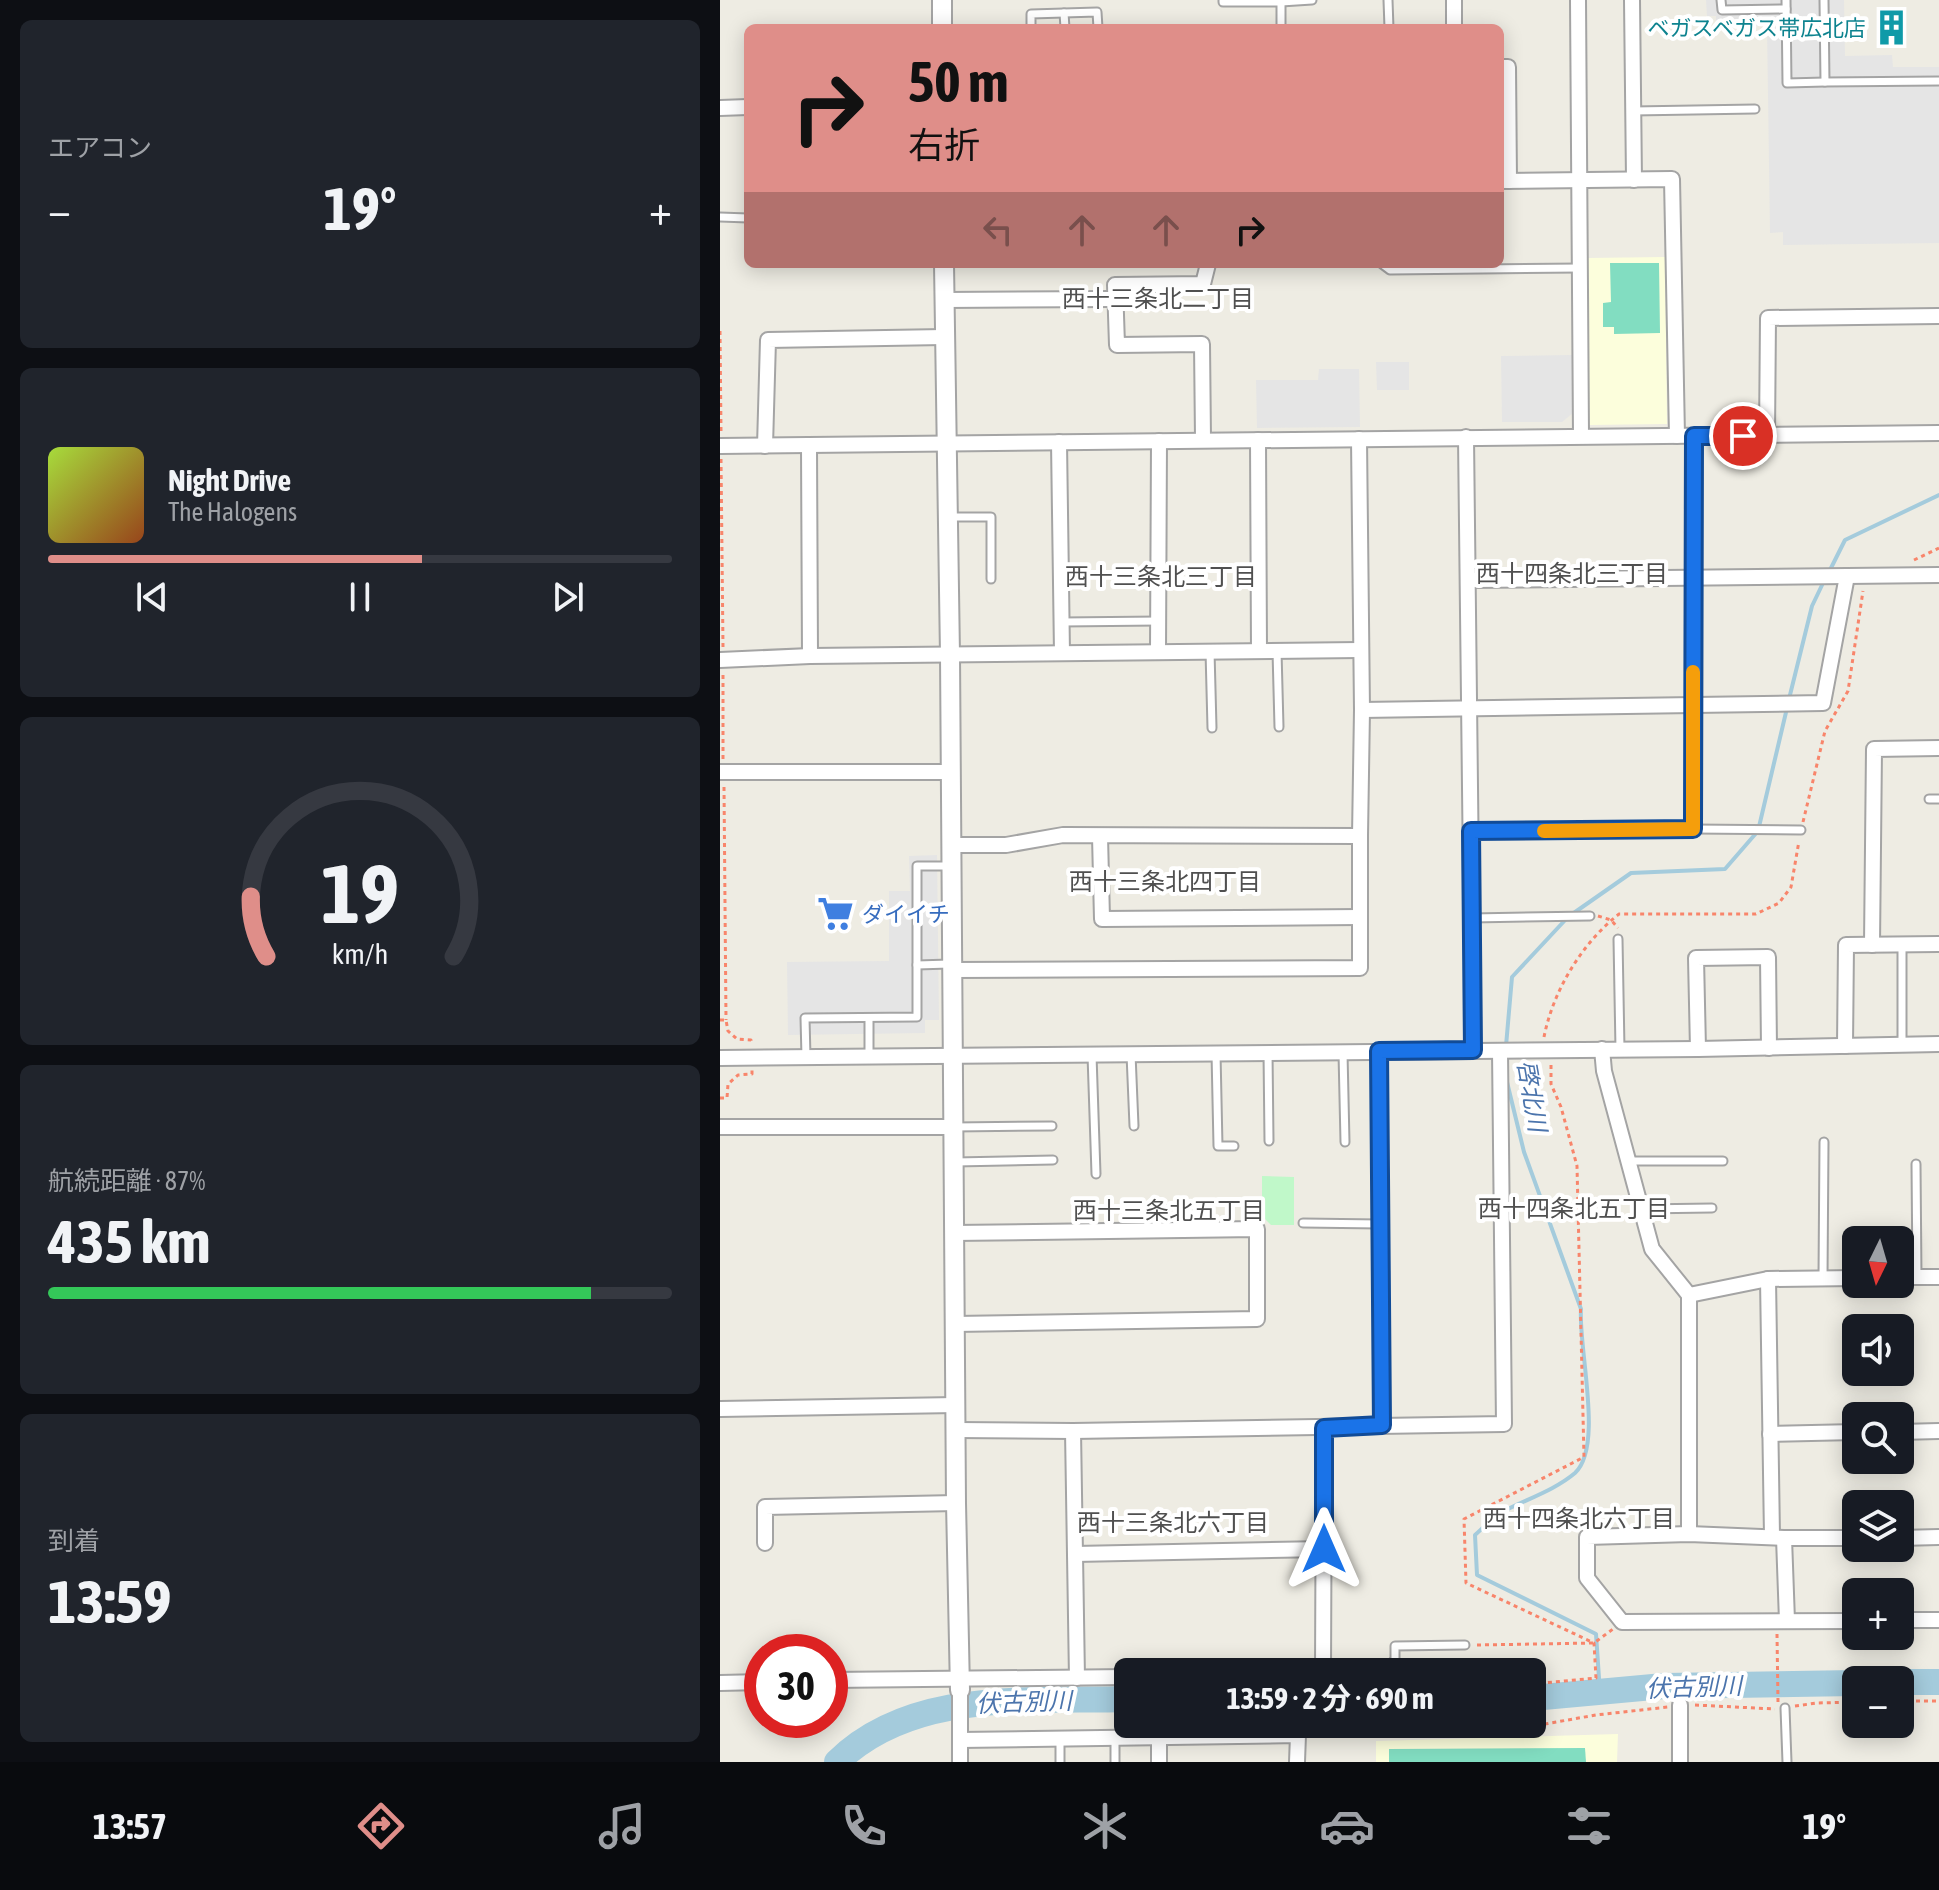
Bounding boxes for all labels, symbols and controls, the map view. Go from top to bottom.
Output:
building icon: ベガスベガス帯広北店 [1873,9,1911,47]
place label: ベガスベガス帯広北店 [1648,15,1866,41]
text: 50 m [908,50,1009,114]
icon: right [776,56,880,160]
text: 右折 [908,124,980,166]
text: エアコン [48,133,152,163]
text: 19° [324,174,396,243]
text: − [48,184,71,234]
text: + [649,184,672,234]
icon: left [976,208,1020,252]
icon: ahead [1060,208,1104,252]
icon: ahead [1144,208,1188,252]
icon: right [1228,208,1272,252]
district label: 西十三条北二丁目 [1062,285,1254,312]
pin [1709,402,1777,470]
icon: arrive [1721,414,1765,458]
text: Night Drive [168,463,291,497]
text: The Halogens [168,497,297,527]
district label: 西十四条北三丁目 [1476,560,1668,587]
district label: 西十三条北三丁目 [1065,563,1257,590]
icon: previous [130,575,174,619]
icon: pause [338,575,382,619]
icon: next [546,575,590,619]
text: 19 [321,845,399,941]
district label: 西十三条北四丁目 [1069,868,1261,895]
supermarket icon: ダイイチ [817,895,855,933]
place label: ダイイチ [862,901,950,927]
text: km/h [332,937,388,970]
water label: 啓北川 [1512,1058,1552,1137]
text: 航続距離 · 87% [48,1166,205,1196]
district label: 西十四条北五丁目 [1478,1195,1670,1222]
district label: 西十三条北五丁目 [1073,1197,1265,1224]
text: 435 km [48,1207,210,1276]
north arrow [1842,1226,1914,1298]
map controls [1842,1226,1914,1738]
button: sound [1842,1314,1914,1386]
button: search [1842,1402,1914,1474]
button: layers [1842,1490,1914,1562]
district label: 西十四条北六丁目 [1483,1505,1675,1532]
position arrow [1282,1507,1366,1591]
district label: 西十三条北六丁目 [1077,1509,1269,1536]
text: 到着 [48,1526,100,1556]
text: 13:59 [48,1567,171,1636]
button: + [1842,1578,1914,1650]
speed limit sign: 30 [744,1634,848,1738]
button: − [1842,1666,1914,1738]
water label: 伏古別川 [1646,1672,1745,1702]
text: 13:59 · 2 分 · 690 m [1226,1681,1434,1715]
water label: 伏古別川 [976,1687,1075,1717]
icon: directions [353,1798,409,1854]
icon: music [594,1798,650,1854]
icon: phone [836,1798,892,1854]
icon: climate [1077,1798,1133,1854]
icon: car [1319,1798,1375,1854]
icon: filters [1561,1798,1617,1854]
text: 13:57 [93,1805,167,1847]
text: 19° [1802,1805,1846,1847]

